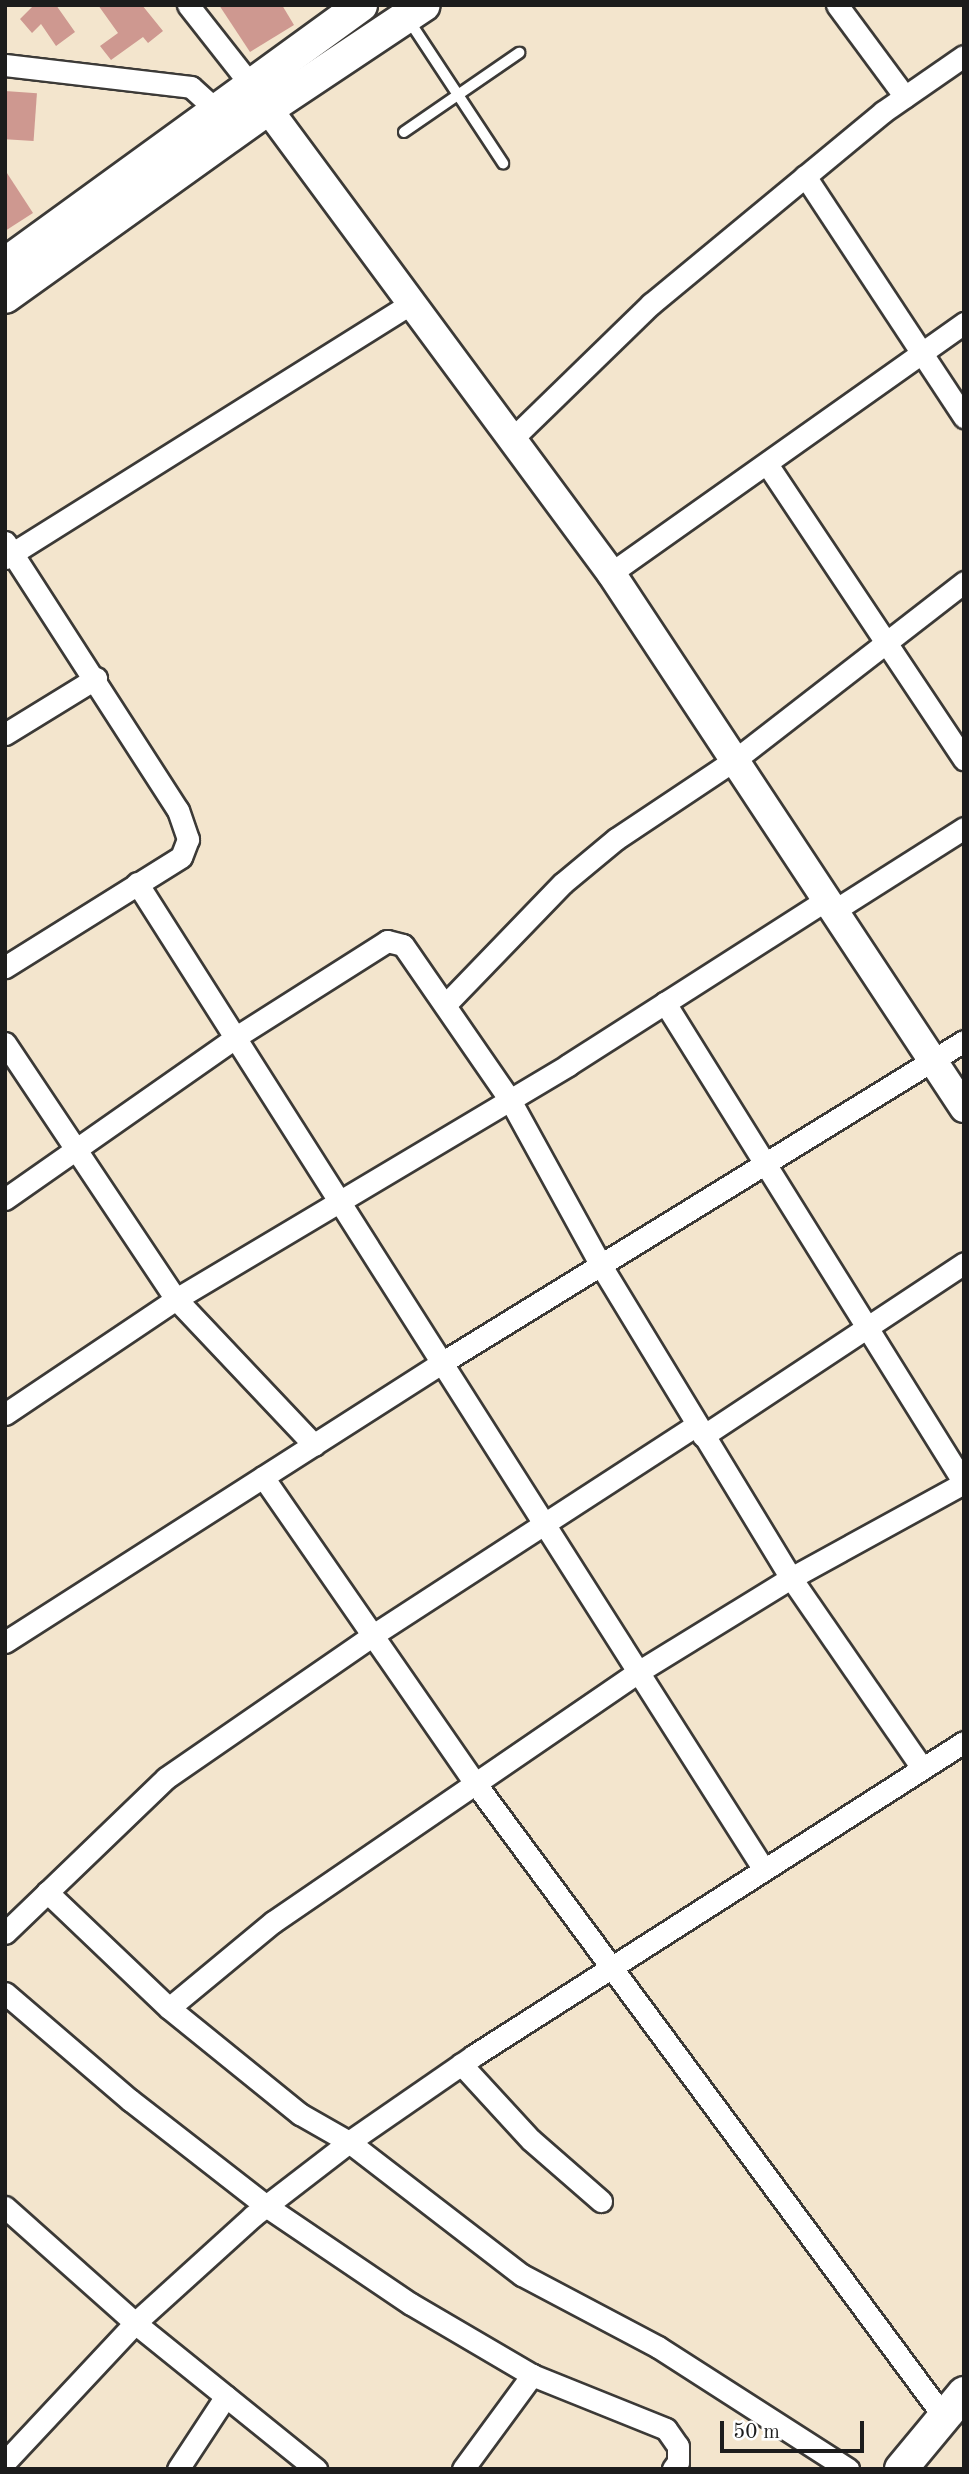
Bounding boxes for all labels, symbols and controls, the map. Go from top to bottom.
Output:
scale bar [724,2408,867,2452]
text: 50 m [733,2422,780,2443]

